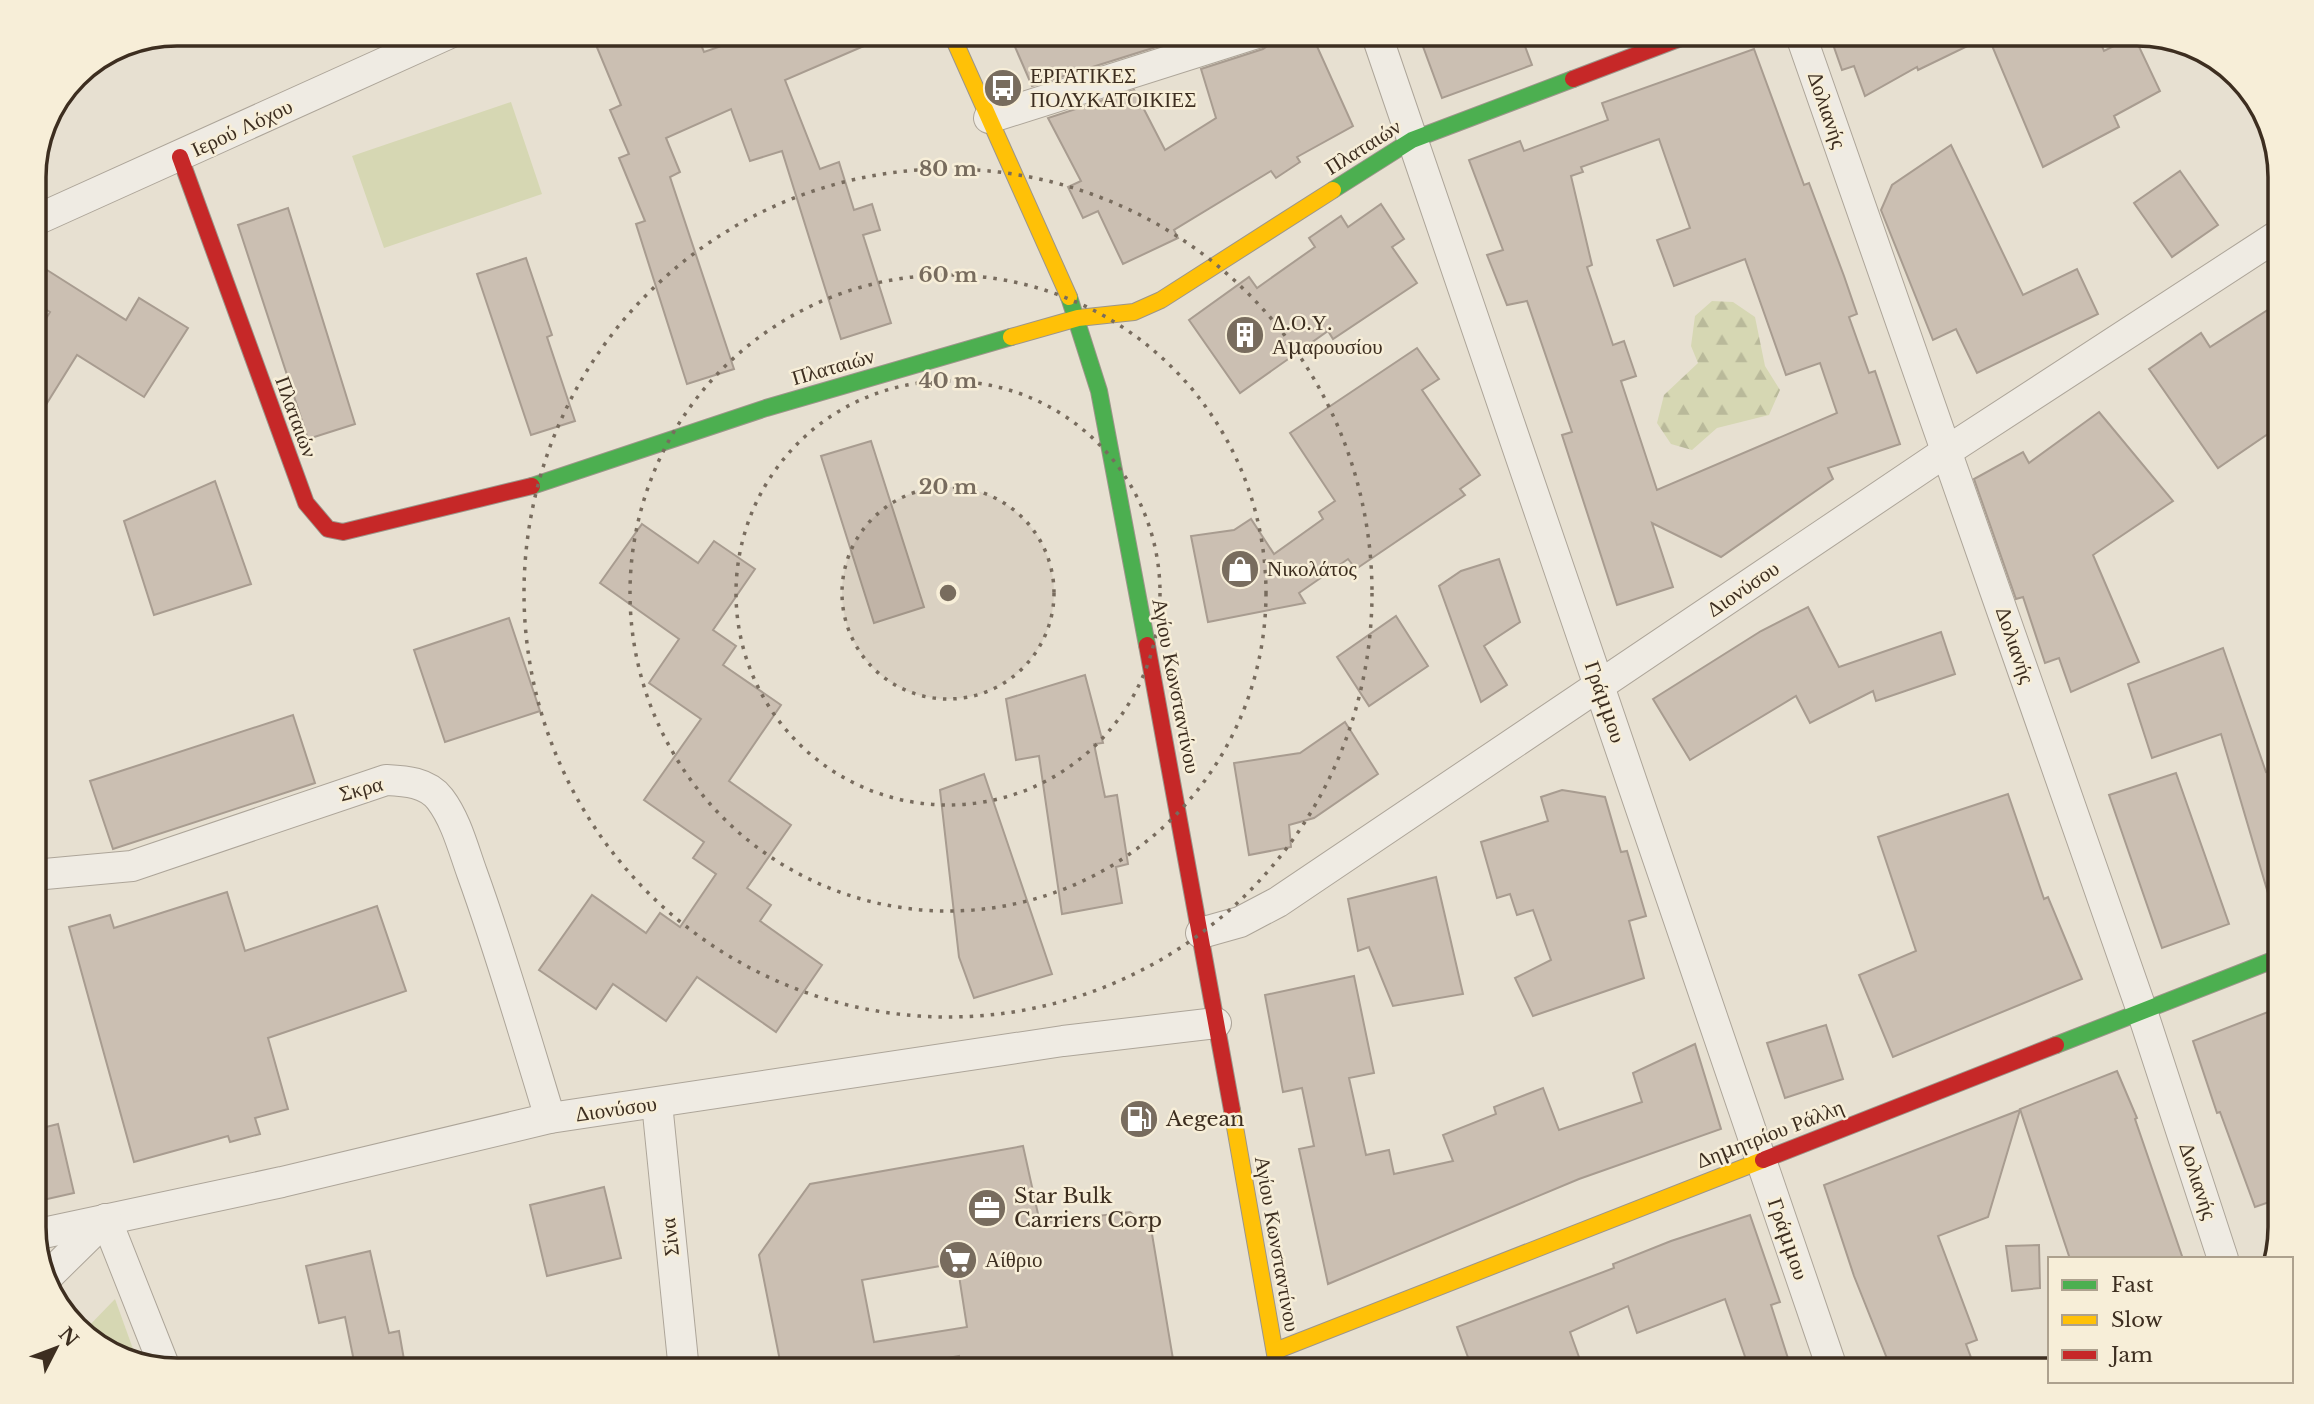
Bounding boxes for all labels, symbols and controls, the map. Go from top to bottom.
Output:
place label: ΕΡΓΑΤΙΚΕΣ ΠΟΛΥΚΑΤΟΙΚΙΕΣ [1030,63,1196,113]
bus stop icon: ΕΡΓΑΤΙΚΕΣ ΠΟΛΥΚΑΤΟΙΚΙΕΣ [982,67,1024,109]
street label: Δολιανής [1802,68,1852,152]
street label: Ιερού Λόχου [187,93,297,163]
street label: Πλαταιών [1320,114,1406,180]
text: 80 m [919,156,977,182]
text: 60 m [919,262,977,288]
place label: Δ.Ο.Υ. Αμαρουσίου [1272,310,1383,360]
building icon: Δ.Ο.Υ. Αμαρουσίου [1224,314,1266,356]
street label: Πλαταιών [789,343,877,391]
text: 40 m [919,368,977,394]
street label: Πλαταιών [269,373,323,461]
text: 20 m [919,474,977,500]
shop icon: Νικολάτος [1219,548,1261,590]
street label: Διονύσου [1702,555,1784,623]
place label: Νικολάτος [1267,556,1358,582]
centre of rings [936,581,960,605]
street label: Αγίου Κωνσταντίνου [1146,596,1206,776]
street label: Δολιανής [1990,603,2040,687]
street label: Γράμμου [1579,658,1631,746]
street label: Σκρα [336,771,386,807]
street label: Διονύσου [574,1090,658,1128]
street label: Δημητρίου Ράλλη [1693,1094,1847,1174]
fuel station icon: Aegean [1118,1098,1160,1140]
place label: Aegean [1165,1106,1245,1132]
street label: Δολιανής [2173,1139,2223,1223]
street label: Αγίου Κωνσταντίνου [1249,1154,1305,1334]
place label: Star Bulk Carriers Corp [1014,1183,1162,1233]
office icon: Star Bulk Carriers Corp [966,1187,1008,1229]
street label: Γράμμου [1762,1195,1814,1283]
street label: Σίνα [655,1217,685,1257]
supermarket icon: Αίθριο [937,1239,979,1281]
place label: Αίθριο [985,1247,1043,1273]
legend [2048,1257,2293,1383]
text: Fast [2111,1272,2153,1298]
text: Slow [2111,1307,2163,1333]
north arrow [21,1313,91,1383]
text: N [54,1323,83,1351]
text: Jam [2108,1342,2153,1368]

